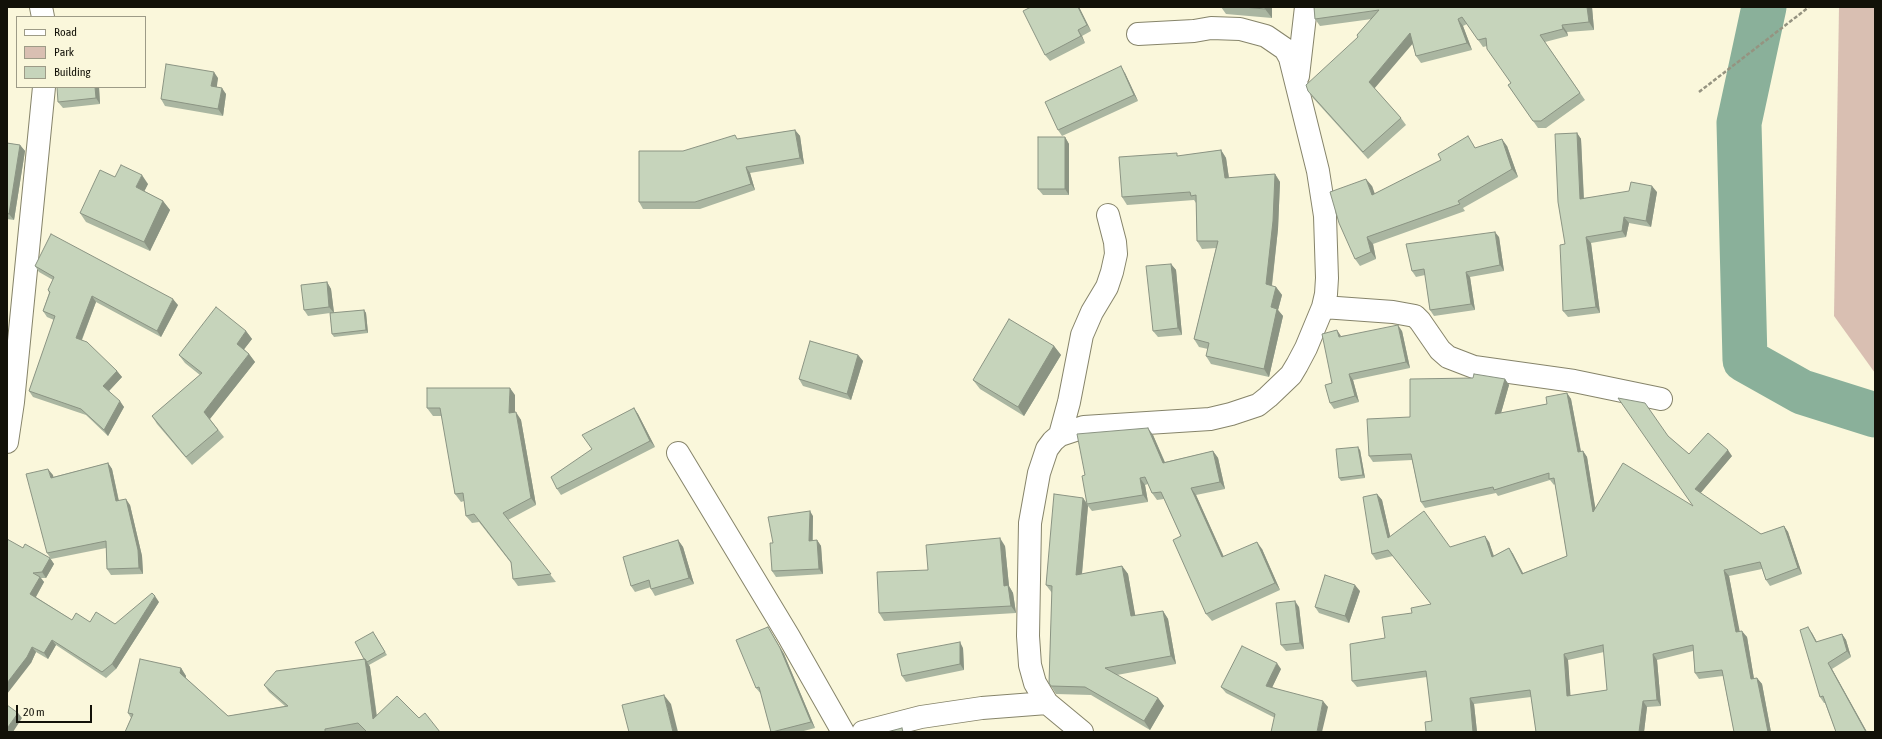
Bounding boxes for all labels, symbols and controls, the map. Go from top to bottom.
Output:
legend [16,16,146,88]
text: Road [54,25,77,39]
text: Park [54,45,74,59]
text: Building [54,65,91,79]
scale bar [18,697,94,723]
text: 20 m [23,705,45,719]

